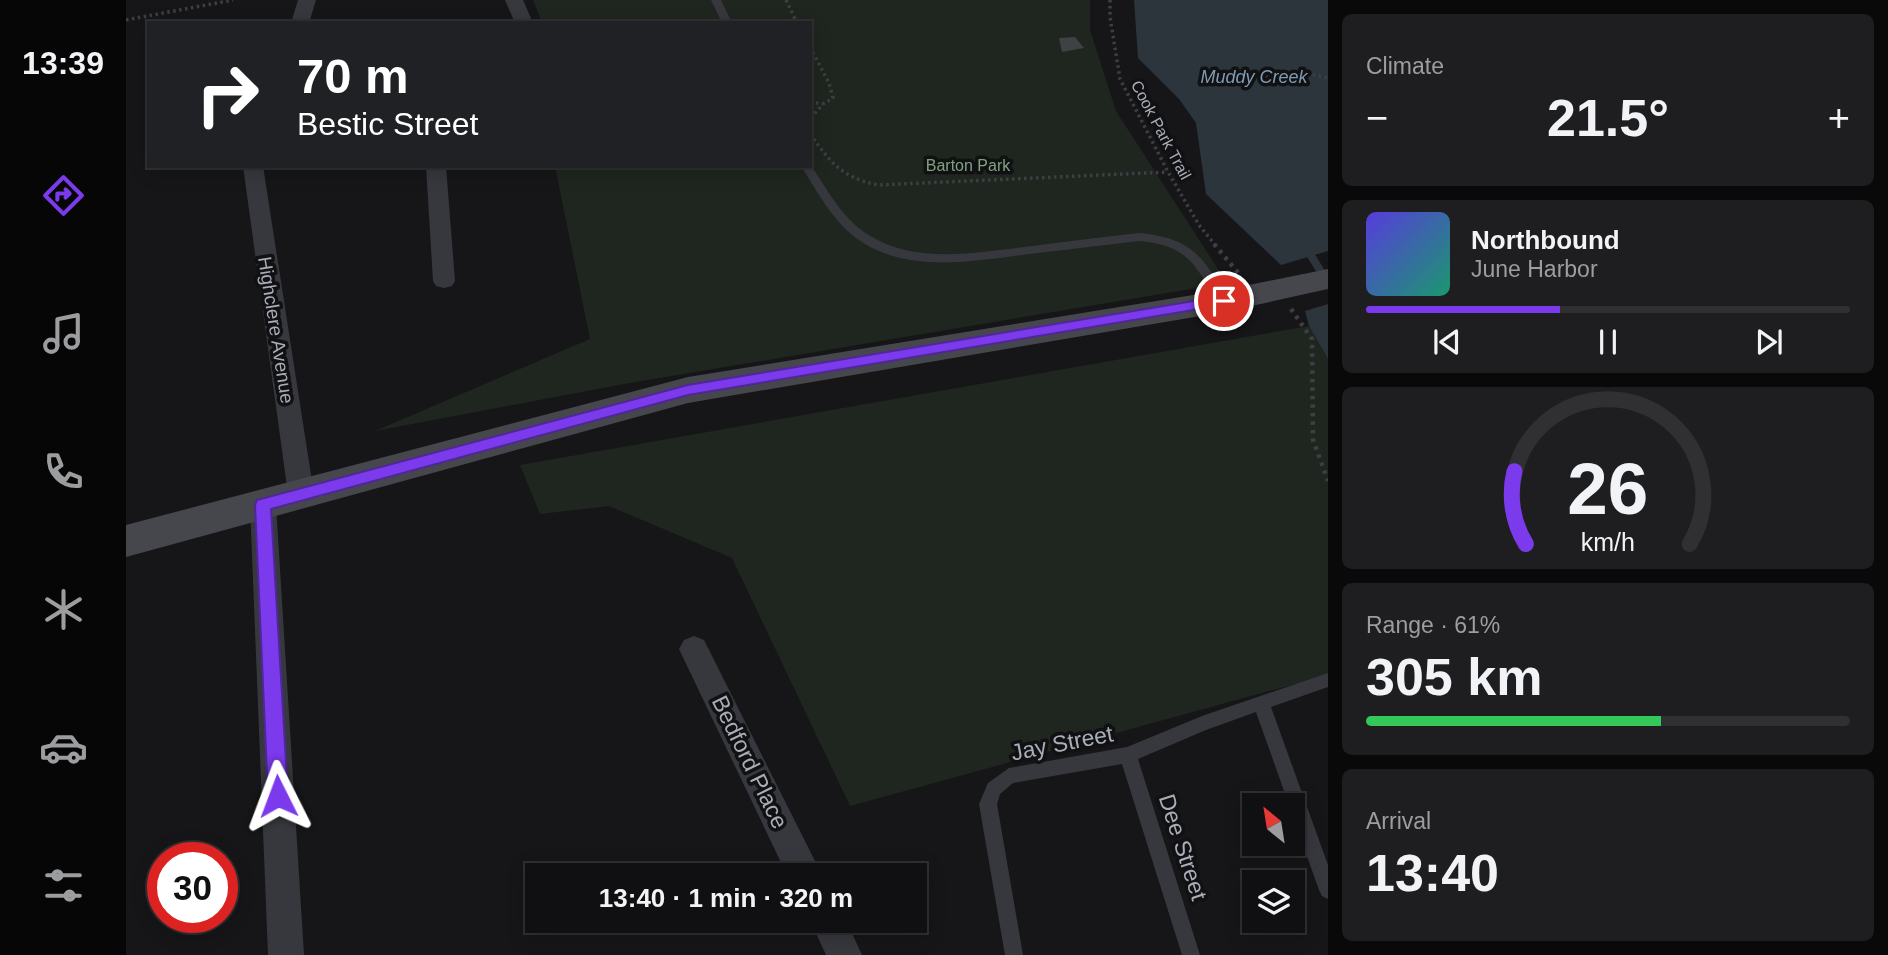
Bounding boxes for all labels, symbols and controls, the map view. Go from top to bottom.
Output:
text: 13:39 [22,45,104,81]
icon: right [182,49,273,140]
text: 70 m [297,49,409,103]
text: Climate [1366,53,1444,79]
water label: Muddy Creek [1200,67,1309,87]
street label: Cook Park Trail [1128,78,1194,182]
text: 21.5° [1547,89,1669,147]
text: − [1366,97,1388,139]
text: + [1828,97,1850,139]
text: Bestic Street [297,106,478,142]
park label: Barton Park [926,157,1011,174]
icon: directions [39,171,88,220]
text: Northbound [1471,225,1620,255]
street label: Highclere Avenue [254,255,298,405]
text: June Harbor [1471,256,1598,282]
pin [1194,271,1254,331]
icon: arrive [1205,282,1243,320]
icon: music [39,309,88,358]
icon: previous [1428,323,1466,361]
icon: pause [1589,323,1627,361]
icon: next [1750,323,1788,361]
icon: phone [39,447,88,496]
text: 26 [1568,448,1648,529]
text: km/h [1581,527,1635,555]
icon: climate [39,585,88,634]
text: Range · 61% [1366,612,1500,638]
text: 305 km [1366,648,1542,706]
street label: Bedford Place [707,691,793,833]
street label: Jay Street [1009,720,1116,766]
icon: car [39,723,88,772]
position arrow [241,759,315,833]
street label: Dee Street [1154,791,1213,904]
north arrow [1242,793,1306,856]
map controls [1242,793,1305,933]
text: Arrival [1366,808,1431,834]
speed limit sign: 30 [147,842,238,933]
text: 13:40 [1366,844,1499,902]
icon: filters [39,861,88,910]
button: layers [1242,870,1305,933]
text: 13:40 · 1 min · 320 m [599,883,853,913]

